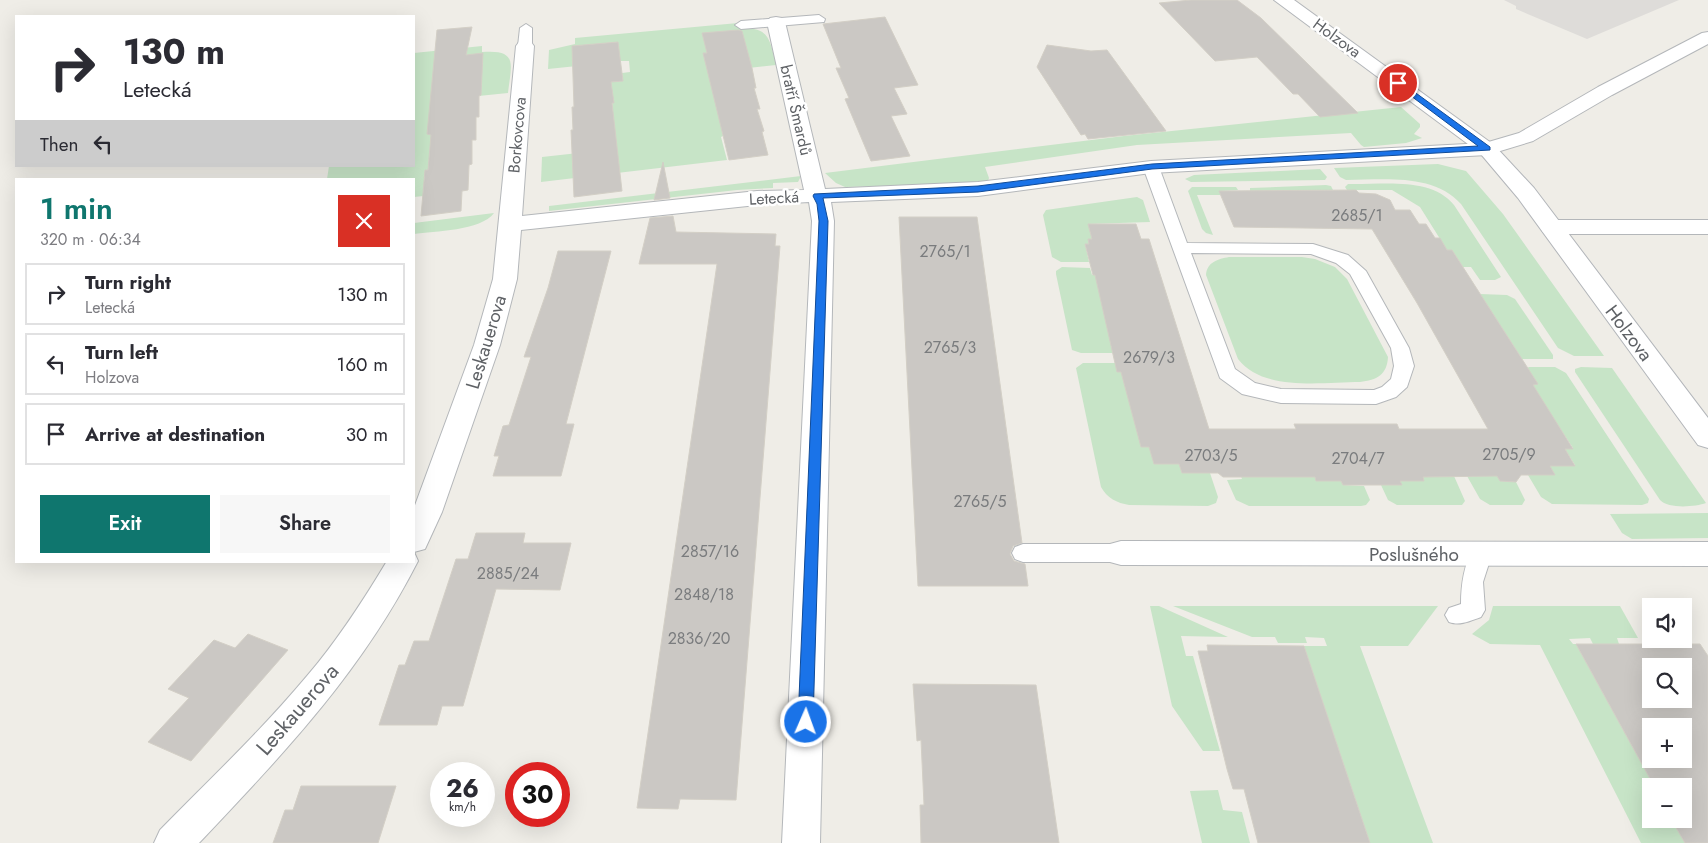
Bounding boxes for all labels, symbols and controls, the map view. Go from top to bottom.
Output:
street label: Holzova [1308,13,1366,63]
text: 130 m [123,27,225,77]
icon: right [40,35,105,100]
street label: bratří Šmardů [774,62,818,158]
pin [1377,62,1419,104]
icon: arrive [1384,69,1412,97]
text: Letecká [123,73,192,105]
street label: Borkovcova [502,96,532,174]
icon: left [89,130,117,158]
text: Then [40,131,79,158]
street label: Letecká [748,185,800,211]
text: 1 min [40,187,113,230]
button: close [338,195,390,247]
house number: 2685/1 [1331,204,1383,227]
text: 320 m · 06:34 [40,228,141,251]
house number: 2765/1 [919,240,971,263]
text: Turn right [85,269,171,296]
icon: right [42,280,70,308]
text: 130 m [337,281,388,308]
street label: Leskauerova [459,292,513,392]
text: Letecká [85,296,135,319]
street label: Holzova [1599,299,1659,367]
house number: 2765/3 [924,336,977,359]
text: Turn left [85,339,158,366]
house number: 2679/3 [1123,346,1175,369]
icon: left [42,350,70,378]
text: 160 m [337,351,388,378]
text: Holzova [85,366,139,389]
icon: arrive [42,420,70,448]
text: Arrive at destination [85,421,265,448]
text: 30 m [346,421,388,448]
house number: 2705/9 [1482,443,1536,466]
house number: 2703/5 [1185,444,1237,467]
house number: 2704/7 [1331,447,1385,470]
house number: 2765/5 [953,490,1007,513]
button: Exit [40,495,210,553]
button: Share [220,495,390,553]
house number: 2857/16 [681,540,739,563]
street label: Poslušného [1369,541,1459,568]
house number: 2885/24 [477,562,539,585]
house number: 2848/18 [674,583,734,606]
map controls [1642,598,1692,828]
button: sound [1642,598,1692,648]
house number: 2836/20 [668,627,730,650]
street label: Leskauerova [248,656,346,762]
button: search [1642,658,1692,708]
position arrow [779,695,831,747]
button: + [1642,718,1692,768]
speed limit sign: 30 [505,762,570,827]
text: 26 [446,770,479,806]
button: − [1642,778,1692,828]
text: km/h [449,798,476,816]

